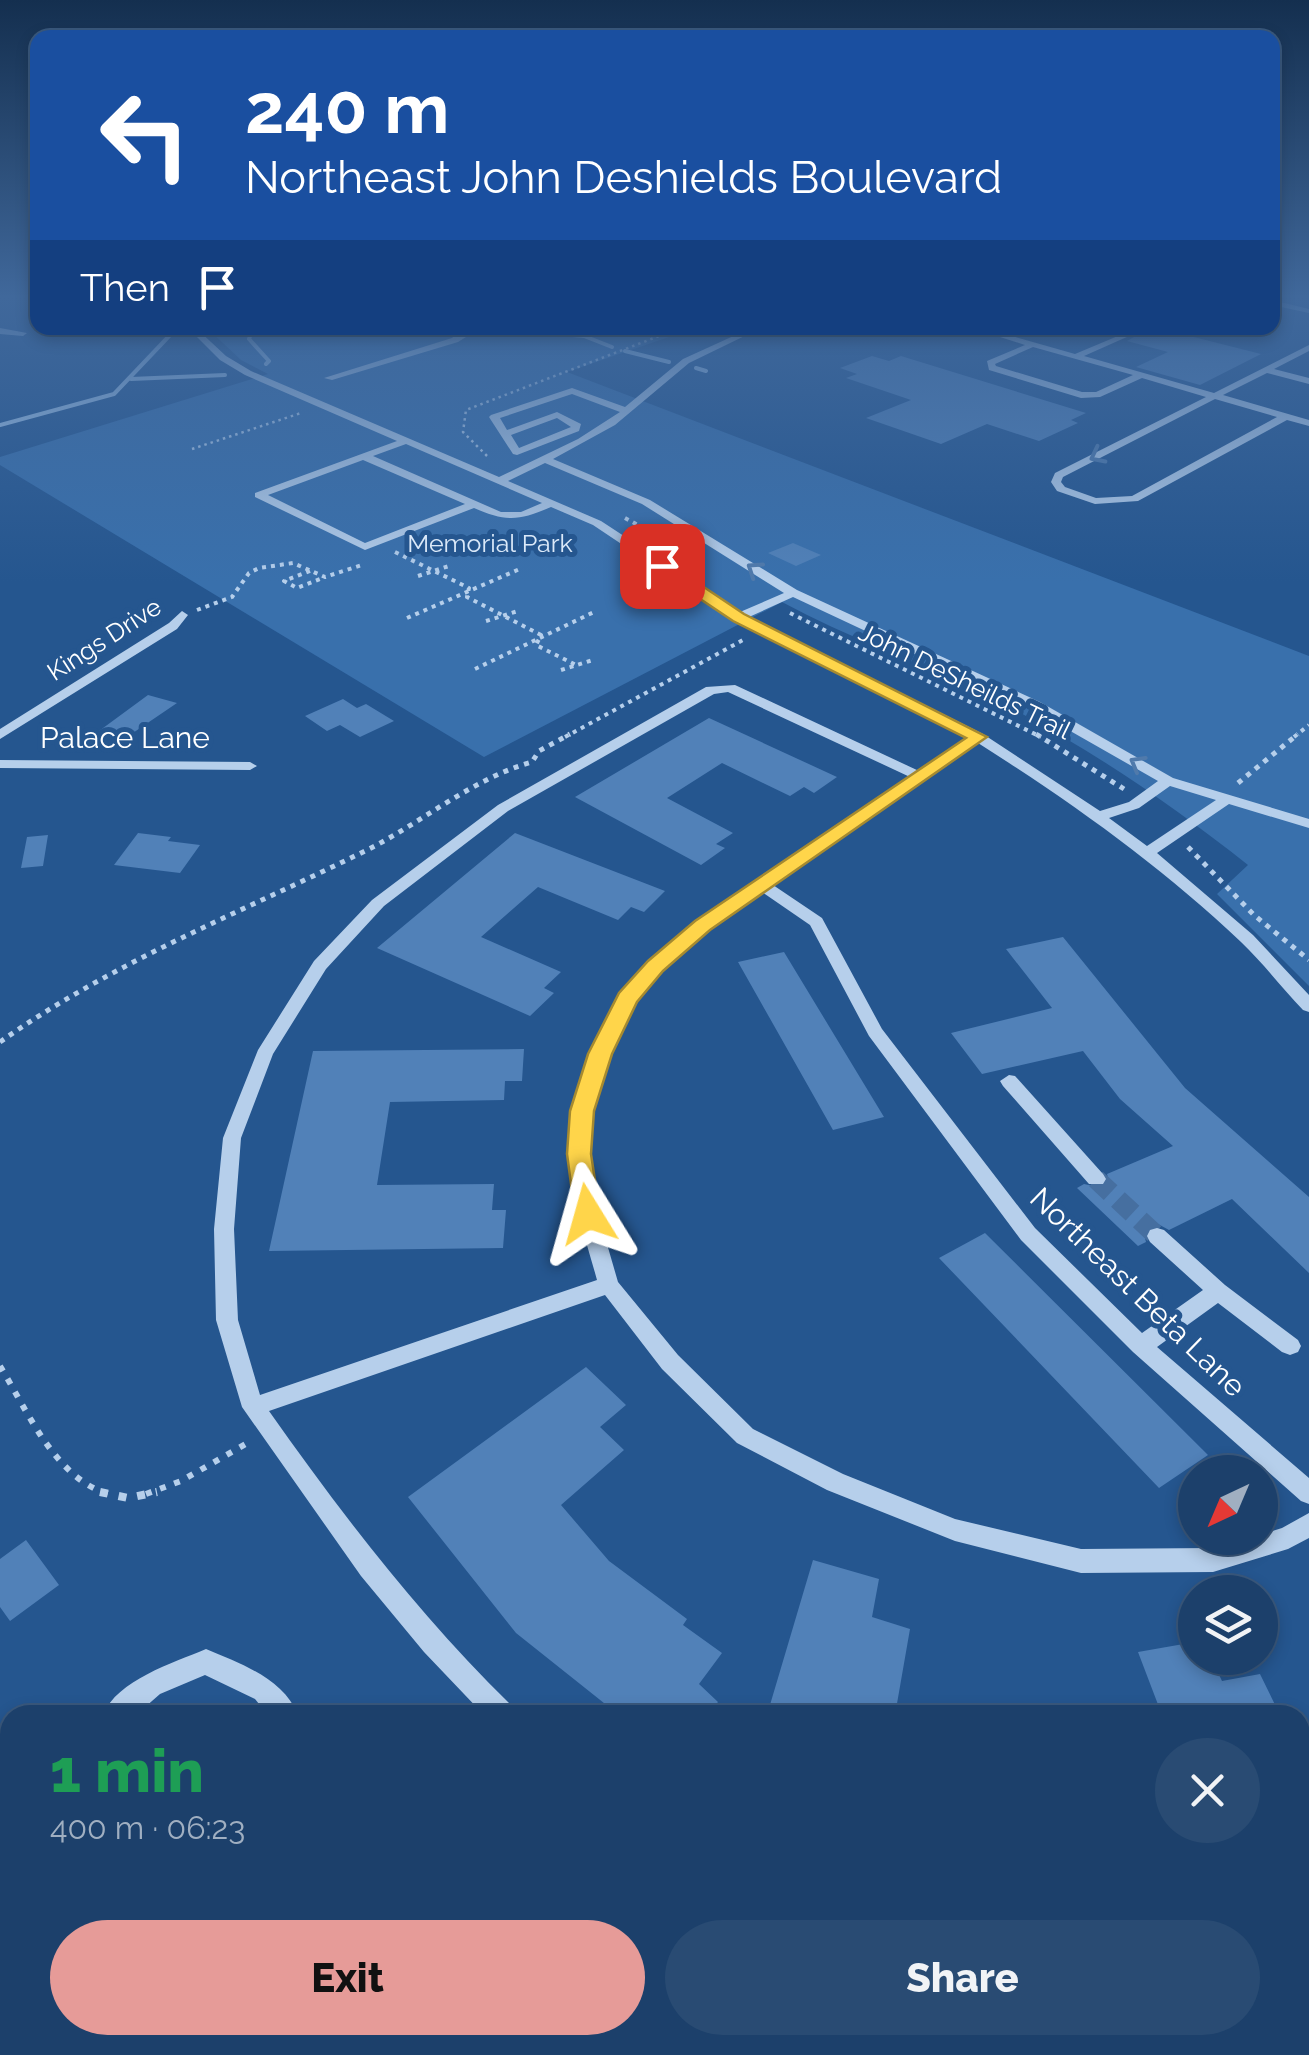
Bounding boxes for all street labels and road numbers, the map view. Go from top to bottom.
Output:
street label: Kings Drive [41,591,167,687]
street label: John DeSheilds Trail [854,617,1076,745]
street label: Palace Lane [40,720,210,755]
street label: Northeast Beta Lane [1023,1180,1253,1404]

